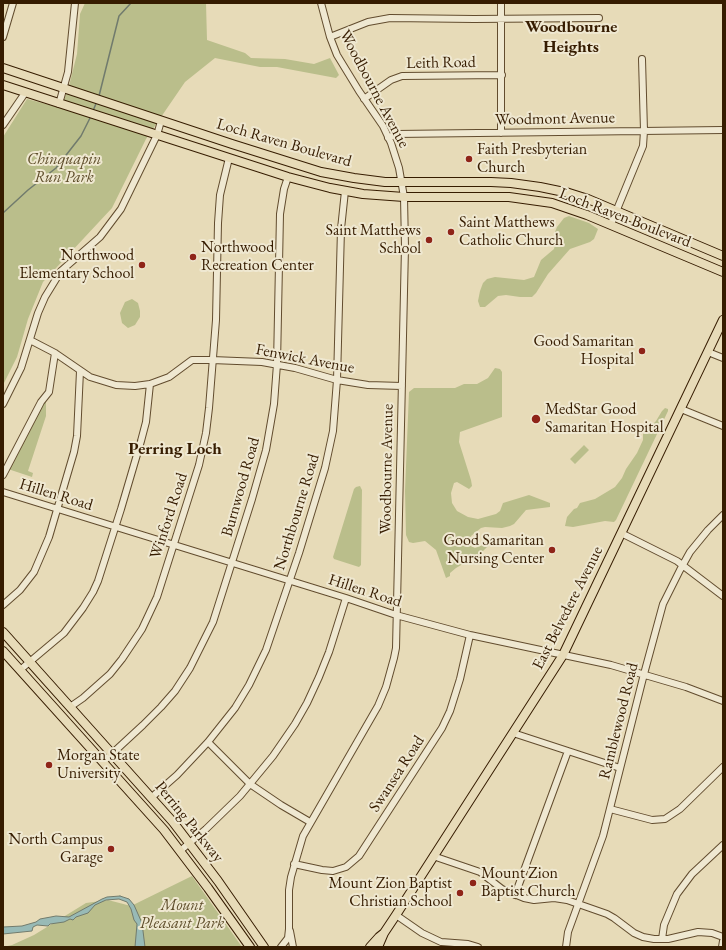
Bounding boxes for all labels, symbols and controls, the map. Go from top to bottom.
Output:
district label: Woodbourne Heights [525,17,617,57]
street label: Woodbourne Avenue [335,27,413,151]
street label: Leith Road [406,53,476,73]
street label: Woodmont Avenue [495,108,615,130]
street label: Loch Raven Boulevard [214,115,354,171]
place label: Faith Presbyterian Church [477,140,587,178]
park label: Chinquapin Run Park [27,150,101,188]
marker: Faith Presbyterian Church [464,154,474,164]
street label: Loch Raven Boulevard [556,184,694,252]
place label: Saint Matthews Catholic Church [459,213,563,251]
place label: Saint Matthews School [325,221,421,259]
marker: Saint Matthews Catholic Church [446,227,456,237]
marker: Saint Matthews School [424,235,434,245]
place label: Northwood Recreation Center [201,238,314,276]
place label: Northwood Elementary School [19,246,134,284]
marker: Northwood Recreation Center [188,252,198,262]
marker: Northwood Elementary School [137,260,147,270]
place label: Good Samaritan Hospital [533,332,634,370]
street label: Fenwick Avenue [254,340,356,378]
marker: Good Samaritan Hospital [637,346,647,356]
place label: MedStar Good Samaritan Hospital [545,400,663,438]
street label: Woodbourne Avenue [376,403,398,535]
marker: MedStar Good Samaritan Hospital [530,413,542,425]
street label: Burnwood Road [218,435,264,539]
district label: Perring Loch [128,439,222,459]
street label: Northbourne Road [270,452,324,572]
street label: Winford Road [146,471,192,561]
street label: Hillen Road [17,475,95,515]
place label: Good Samaritan Nursing Center [443,531,544,569]
street label: East Belvedere Avenue [529,543,607,673]
marker: Good Samaritan Nursing Center [547,545,557,555]
street label: Hillen Road [326,570,404,612]
street label: Ramblewood Road [595,661,643,781]
street label: Swansea Road [365,732,429,816]
place label: Morgan State University [57,746,139,784]
marker: Morgan State University [44,760,54,770]
street label: Perring Parkway [150,778,228,866]
place label: North Campus Garage [9,830,103,868]
marker: North Campus Garage [106,844,116,854]
place label: Mount Zion Baptist Church [481,864,576,902]
place label: Mount Zion Baptist Christian School [329,874,452,912]
marker: Mount Zion Baptist Church [468,878,478,888]
marker: Mount Zion Baptist Christian School [455,888,465,898]
park label: Mount Pleasant Park [140,896,224,934]

